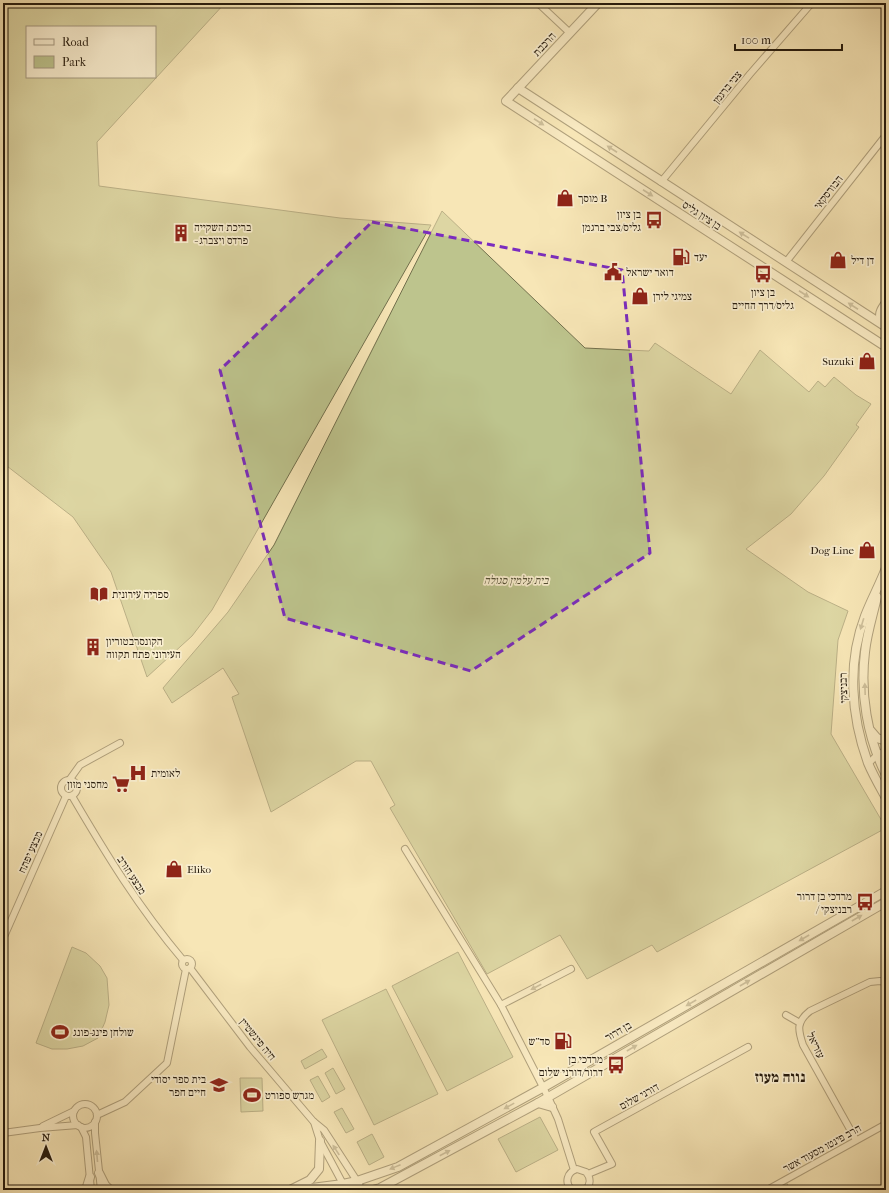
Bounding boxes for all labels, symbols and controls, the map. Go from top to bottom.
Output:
legend [26,26,156,78]
scale bar [735,26,842,52]
street label: הרכבת [530,30,559,59]
text: 100 m [741,33,771,47]
text: Road [62,35,89,49]
text: Park [62,55,87,69]
street label: צבי ברגמן [710,68,745,106]
one-way arrow [534,118,544,126]
one-way arrow [606,146,617,153]
street label: הבורסקאי [811,173,846,212]
shop icon: מוסך B [555,188,575,208]
one-way arrow [643,189,653,197]
place label: מוסך B [578,192,607,205]
street label: בן ציון גליס [680,198,724,233]
place label: בן ציון גליס/צבי ברגמן [582,208,641,234]
bus stop icon: בן ציון גליס/צבי ברגמן [644,210,664,230]
place label: בריכת השקייה - פרדס ויצברג [194,221,251,247]
building icon: בריכת השקייה - פרדס ויצברג [171,223,191,243]
one-way arrow [739,231,749,239]
fuel station icon: יעד [671,247,691,267]
shop icon: דן דיל [828,250,848,270]
place label: יעד [694,251,707,264]
place label: דן דיל [851,254,874,267]
public building icon: דואר ישראל [603,262,623,282]
bus stop icon: בן ציון גליס/דרך החיים [753,264,773,284]
place label: דואר ישראל [626,266,674,279]
shop icon: צמיגי לירן [630,286,650,306]
place label: בן ציון גליס/דרך החיים [732,286,794,312]
place label: צמיגי לירן [653,290,692,303]
one-way arrow [799,290,809,298]
one-way arrow [848,302,858,310]
shop icon: Suzuki [857,351,877,371]
place label: Suzuki [822,355,855,368]
shop icon: Dog Line [857,540,877,560]
place label: Dog Line [810,544,855,557]
park label: בית עלמין סגולה [484,574,549,587]
library icon: ספריה עירונית [89,584,109,604]
place label: ספריה עירונית [112,588,169,601]
one-way arrow [859,618,865,630]
place label: הקונסרבטוריון העירוני פתח תקווה [106,635,181,661]
building icon: הקונסרבטוריון העירוני פתח תקווה [83,637,103,657]
street label: רבניצקי [836,672,851,704]
one-way arrow [861,683,868,695]
hospital icon: לאומית [128,763,148,783]
place label: לאומית [151,767,180,780]
supermarket icon: מחסני מזון [111,774,131,794]
place label: מחסני מזון [67,778,108,791]
street label: מבצע יפתח [15,829,46,875]
street label: מבצע חורב [114,853,149,897]
shop icon: Eliko [164,859,184,879]
place label: Eliko [187,863,211,876]
place label: מרדכי בן דרור / רבניצקי [797,890,852,916]
bus stop icon: מרדכי בן דרור / רבניצקי [855,892,875,912]
one-way arrow [851,915,863,922]
one-way arrow [798,935,810,941]
one-way arrow [739,980,751,987]
one-way arrow [530,984,542,990]
one-way arrow [685,999,697,1006]
street label: חיה פינשטיין [237,1016,279,1063]
street label: בן דרור [603,1019,634,1044]
sports icon: שולחן פינג-פונג [50,1022,70,1042]
place label: שולחן פינג-פונג [73,1026,134,1039]
street label: עזריאל [804,1030,827,1060]
fuel station icon: סד"ש [553,1031,573,1051]
place label: סד"ש [528,1035,550,1048]
one-way arrow [626,1045,638,1052]
place label: מרדכי בן דרור/דורני שלום [539,1053,603,1079]
bus stop icon: מרדכי בן דרור/דורני שלום [606,1055,626,1075]
district label: נווה מעוז [755,1068,805,1086]
place label: בית ספר יסודי חיים חפר [151,1073,206,1099]
school or university icon: בית ספר יסודי חיים חפר [209,1075,229,1095]
street label: דורני שלום [617,1080,661,1113]
sports icon: מגרש ספורט [242,1085,262,1105]
place label: מגרש ספורט [265,1089,314,1102]
one-way arrow [504,1102,515,1109]
street label: הרב פינטו מסעוד אשר [781,1122,864,1175]
north arrow [26,1127,66,1167]
text: N [42,1131,51,1144]
one-way arrow [333,1144,340,1155]
one-way arrow [94,1150,101,1162]
one-way arrow [439,1150,450,1157]
one-way arrow [389,1165,401,1171]

